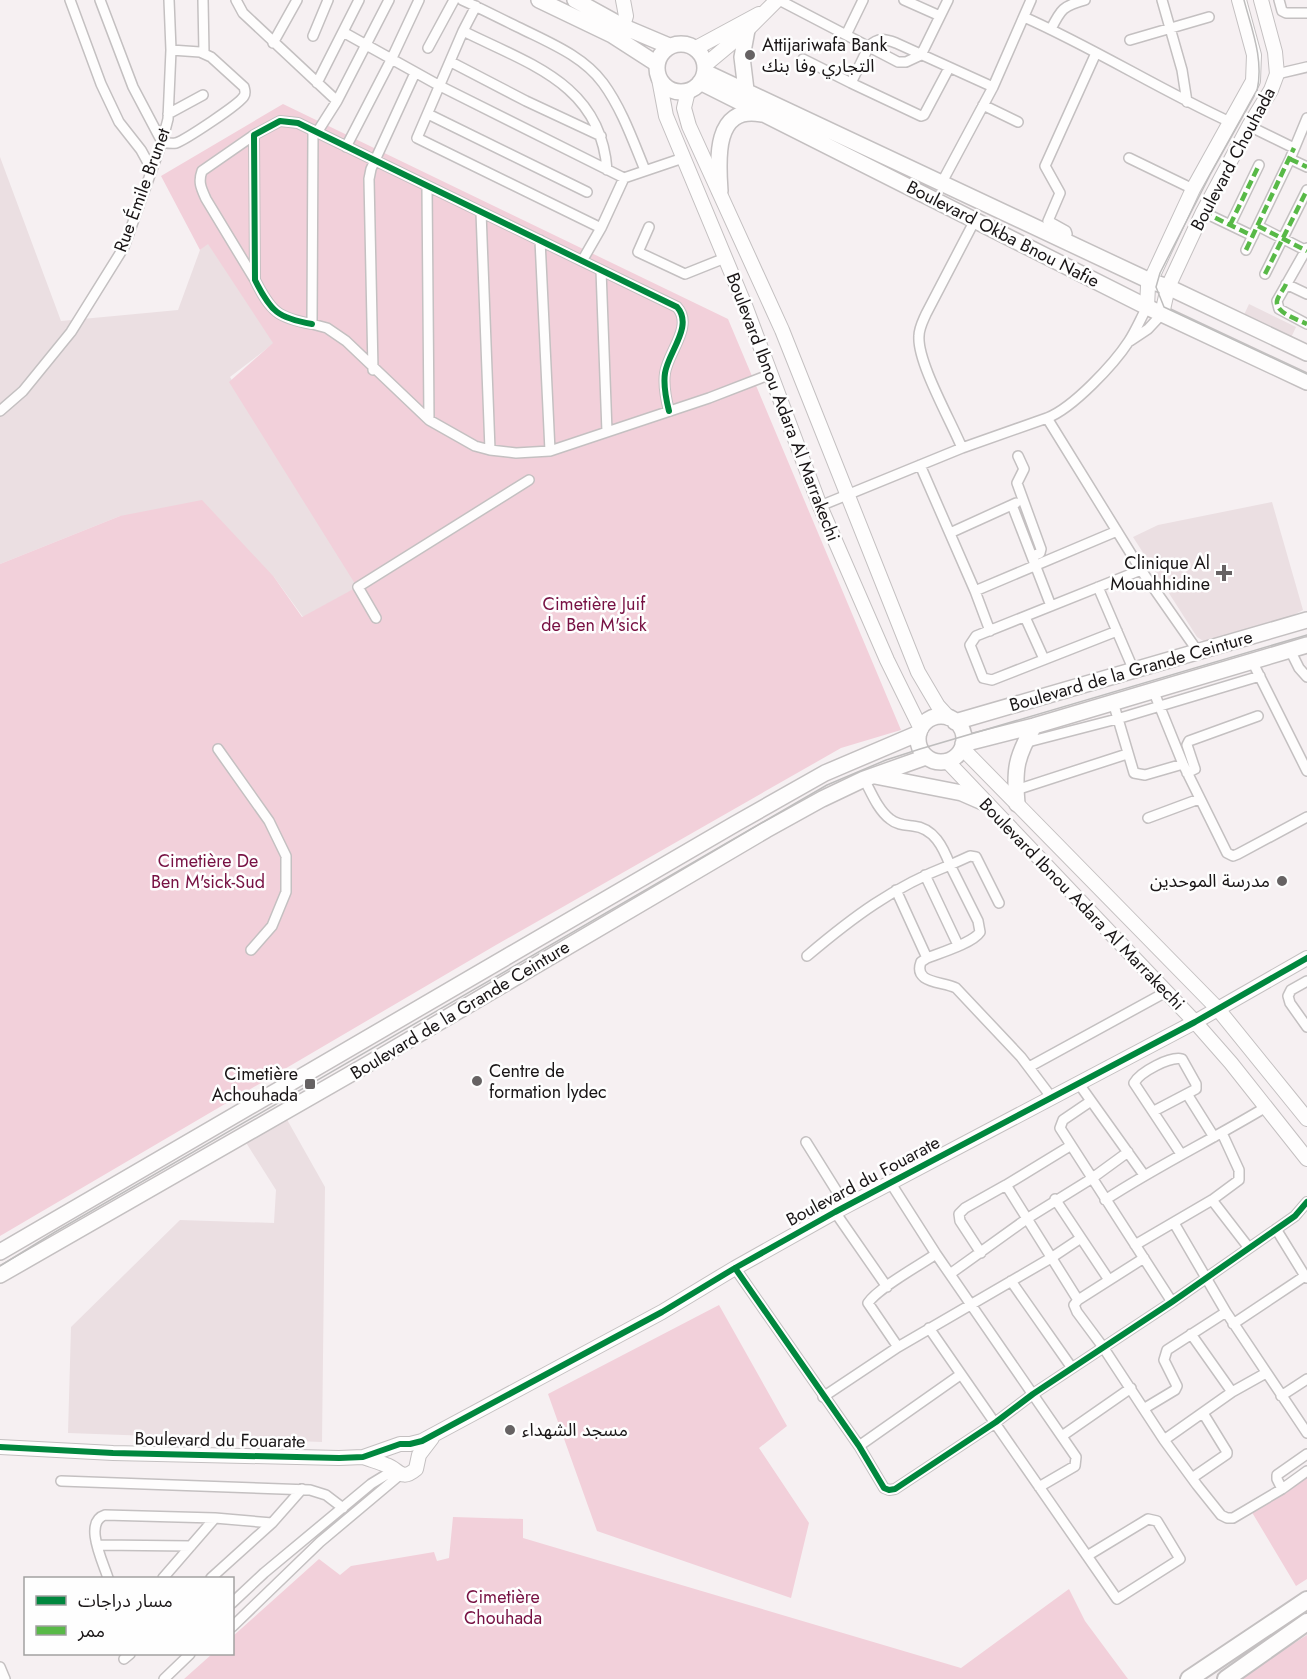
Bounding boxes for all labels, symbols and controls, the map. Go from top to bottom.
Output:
place label: Attijariwafa Bank التجاري وفا بنك [762,32,887,79]
marker: Attijariwafa Bank التجاري وفا بنك [743,48,757,62]
street label: Boulevard Chouhada [1184,83,1282,235]
street label: Rue Émile Brunet [107,124,177,256]
street label: Boulevard Okba Bnou Nafie [902,174,1104,294]
street label: Boulevard Ibnou Adara Al Marrakechi [720,269,846,545]
place label: Clinique Al Mouahhidine [1110,550,1210,597]
marker: Clinique Al Mouahhidine [1215,564,1233,582]
park label: Cimetière Juif de Ben M'sick [541,591,647,638]
street label: Boulevard de la Grande Ceinture [1006,624,1256,718]
street label: Boulevard Ibnou Adara Al Marrakechi [973,792,1191,1016]
park label: Cimetière De Ben M'sick-Sud [151,848,265,895]
place label: مدرسة الموحدين [1150,868,1270,894]
marker: مدرسة الموحدين [1275,874,1289,888]
street label: Boulevard de la Grande Ceinture [345,934,575,1086]
place label: Centre de formation lydec [489,1058,607,1105]
place label: Cimetière Achouhada [212,1061,298,1108]
marker: Centre de formation lydec [470,1074,484,1088]
marker: Cimetière Achouhada [303,1077,317,1091]
street label: Boulevard du Fouarate [781,1129,945,1233]
place label: مسجد الشهداء [522,1417,628,1443]
marker: مسجد الشهداء [503,1423,517,1437]
street label: Boulevard du Fouarate [134,1426,306,1454]
legend [24,1577,234,1655]
park label: Cimetière Chouhada [464,1584,542,1631]
text: مسار دراجات [78,1588,173,1614]
text: ممر [77,1618,105,1644]

